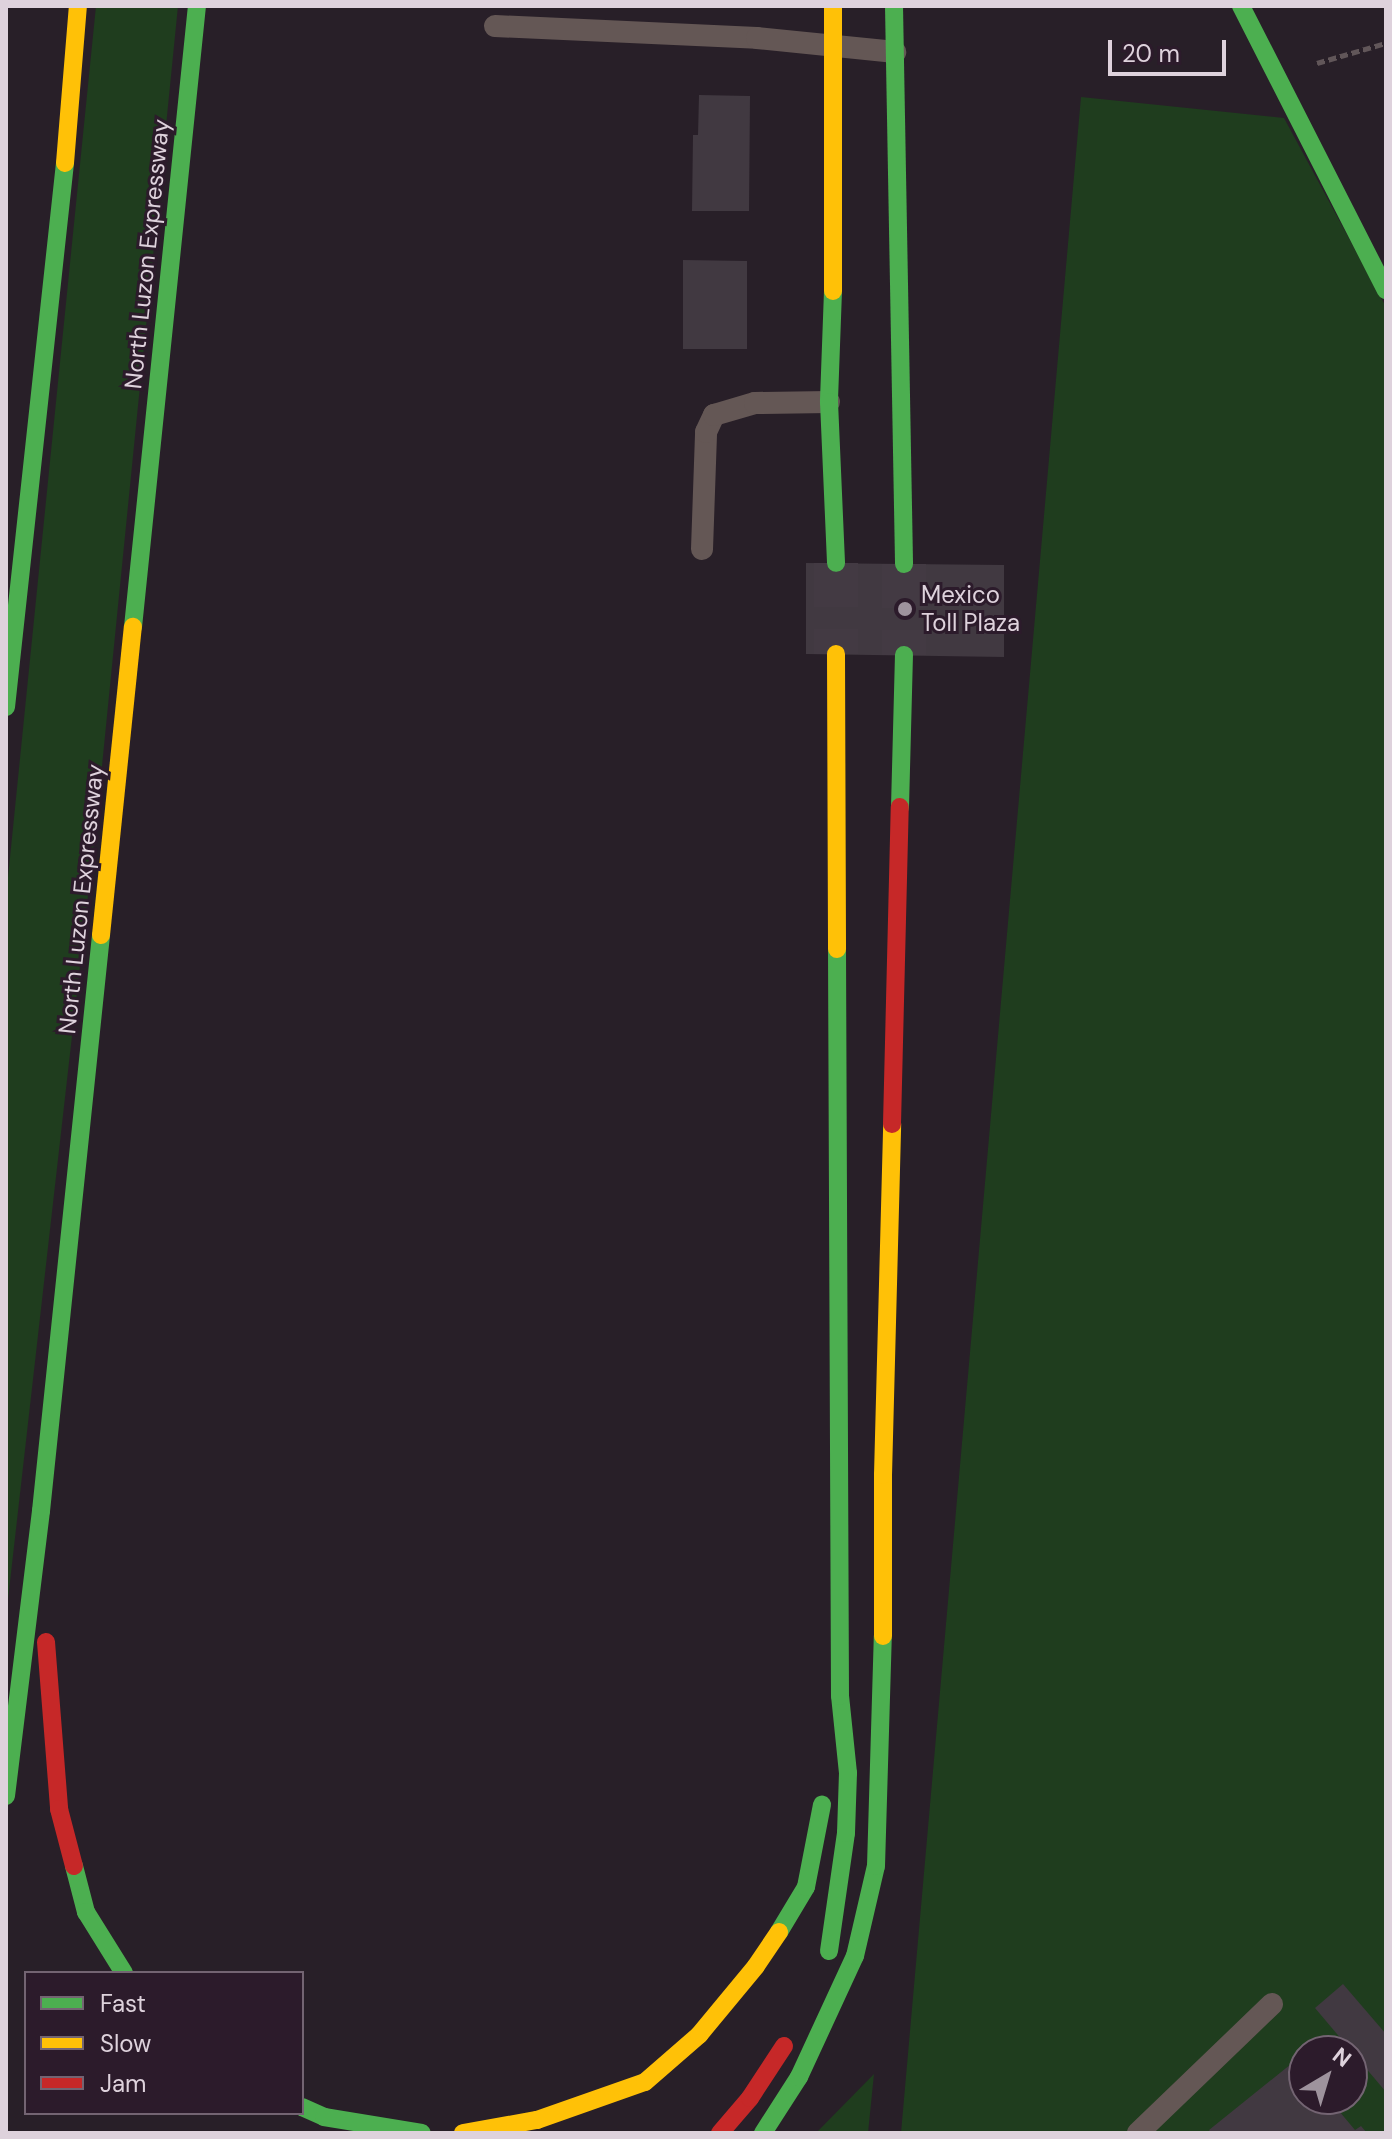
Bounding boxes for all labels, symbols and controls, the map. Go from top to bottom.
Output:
scale bar [1112,24,1230,74]
text: 20 m [1122,38,1180,69]
street label: North Luzon Expressway [119,118,175,390]
place label: Mexico Toll Plaza [921,581,1020,637]
marker: Mexico Toll Plaza [896,600,914,618]
street label: North Luzon Expressway [53,763,109,1035]
legend [24,1971,304,2115]
text: Fast [100,1988,146,2019]
text: Slow [100,2028,151,2059]
north arrow [1288,2035,1368,2115]
text: N [1327,2041,1357,2074]
text: Jam [100,2068,146,2099]

